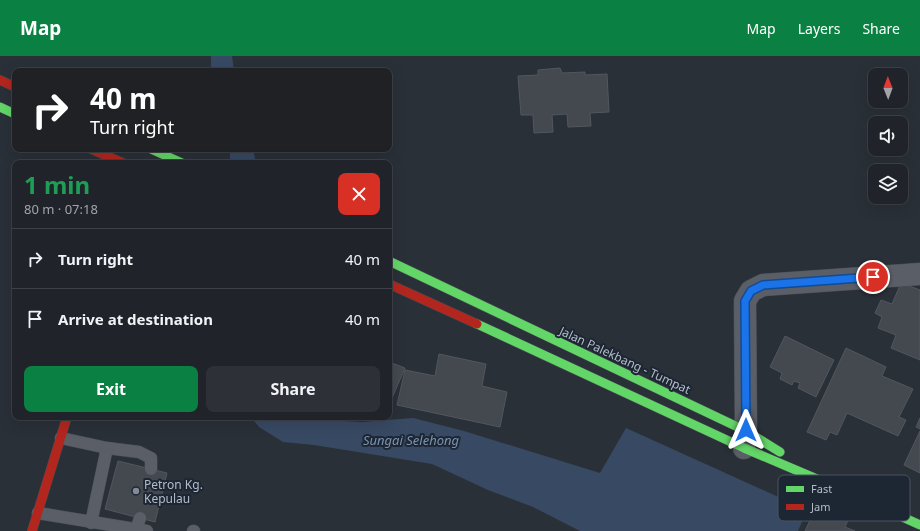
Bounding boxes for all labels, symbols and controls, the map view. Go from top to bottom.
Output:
text: Map [20,15,61,41]
text: Map [747,19,776,38]
text: Layers [798,19,840,38]
text: Share [862,19,900,38]
north arrow [868,68,908,108]
map controls [868,68,908,204]
text: 40 m [90,79,157,117]
icon: right [24,84,76,136]
text: Turn right [90,115,174,139]
button: sound [868,116,908,156]
button: layers [868,164,908,204]
text: 1 min [24,168,90,201]
button: close [338,173,380,215]
text: 80 m · 07:18 [24,200,98,218]
icon: right [24,248,46,270]
text: Turn right [58,249,133,269]
text: 40 m [345,249,380,269]
pin [856,260,890,294]
icon: arrive [862,266,884,288]
icon: arrive [24,308,46,330]
text: Arrive at destination [58,309,213,329]
text: 40 m [345,309,380,329]
street label: Jalan Palekbang - Tumpat [556,322,694,398]
button: Exit [24,366,198,412]
button: Share [206,366,380,412]
position arrow [725,409,767,451]
water label: Sungai Selehong [363,431,459,449]
legend [778,475,910,521]
place label: Petron Kg. Kepulau [144,476,203,507]
text: Fast [811,481,832,496]
marker: Petron Kg. Kepulau [131,486,141,496]
text: Jam [810,499,830,514]

